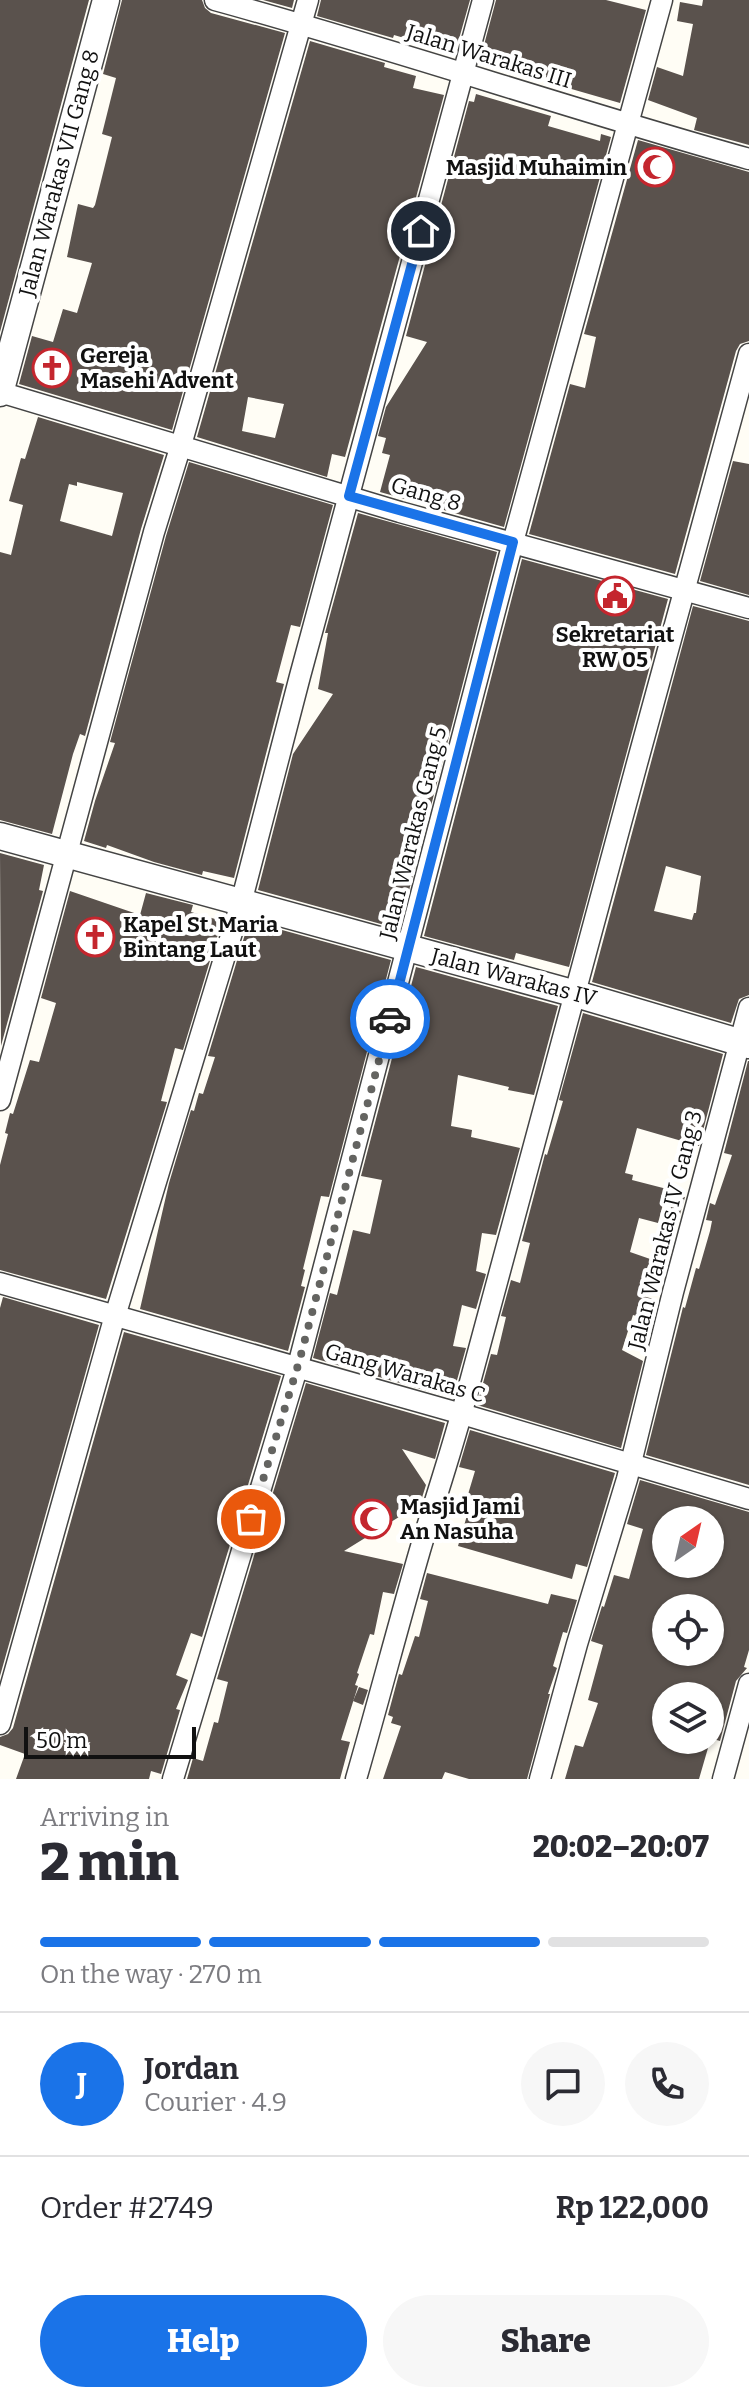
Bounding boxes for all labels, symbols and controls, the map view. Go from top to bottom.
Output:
street label: Jalan Warakas III [402,18,575,94]
street label: Jalan Warakas VII Gang 8 [13,47,105,300]
mosque icon: Masjid Muhaimin [634,146,676,188]
place label: Masjid Muhaimin [446,154,627,181]
pin [387,197,455,265]
icon: home [399,209,443,253]
place label: Gereja Masehi Advent [80,342,234,394]
church icon: Gereja Masehi Advent [31,347,73,389]
street label: Gang 8 [388,471,464,517]
public building icon: Sekretariat RW 05 [594,575,636,617]
place label: Sekretariat RW 05 [556,621,675,673]
street label: Jalan Warakas Gang 5 [373,724,452,943]
place label: Kapel St. Maria Bintang Laut [123,911,279,963]
church icon: Kapel St. Maria Bintang Laut [74,916,116,958]
street label: Jalan Warakas IV [427,942,600,1012]
courier [350,979,430,1059]
icon: car [368,997,412,1041]
street label: Jalan Warakas IV Gang 3 [622,1107,708,1353]
street label: Gang Warakas C [322,1337,488,1409]
pin [217,1485,285,1553]
place label: Masjid Jami An Nasuha [400,1493,520,1545]
icon: bag [229,1497,273,1541]
mosque icon: Masjid Jami An Nasuha [351,1498,393,1540]
north arrow [652,1506,724,1578]
map controls [652,1506,724,1754]
button: locate [652,1594,724,1666]
button: layers [652,1682,724,1754]
scale bar [24,1723,196,1759]
text: 50 m [36,1727,87,1754]
text: Arriving in [40,1802,169,1833]
text: 20:02–20:07 [533,1829,709,1865]
text: 2 min [40,1831,179,1894]
text: On the way · 270 m [40,1959,262,1990]
button: chat [521,2042,605,2126]
button: phone [625,2042,709,2126]
text: Jordan [144,2051,239,2087]
text: J [77,2066,87,2102]
text: Courier · 4.9 [144,2087,287,2118]
text: Order #2749 [40,2190,214,2226]
text: Rp 122,000 [556,2190,709,2226]
button: Help [40,2295,367,2387]
button: Share [383,2295,709,2387]

